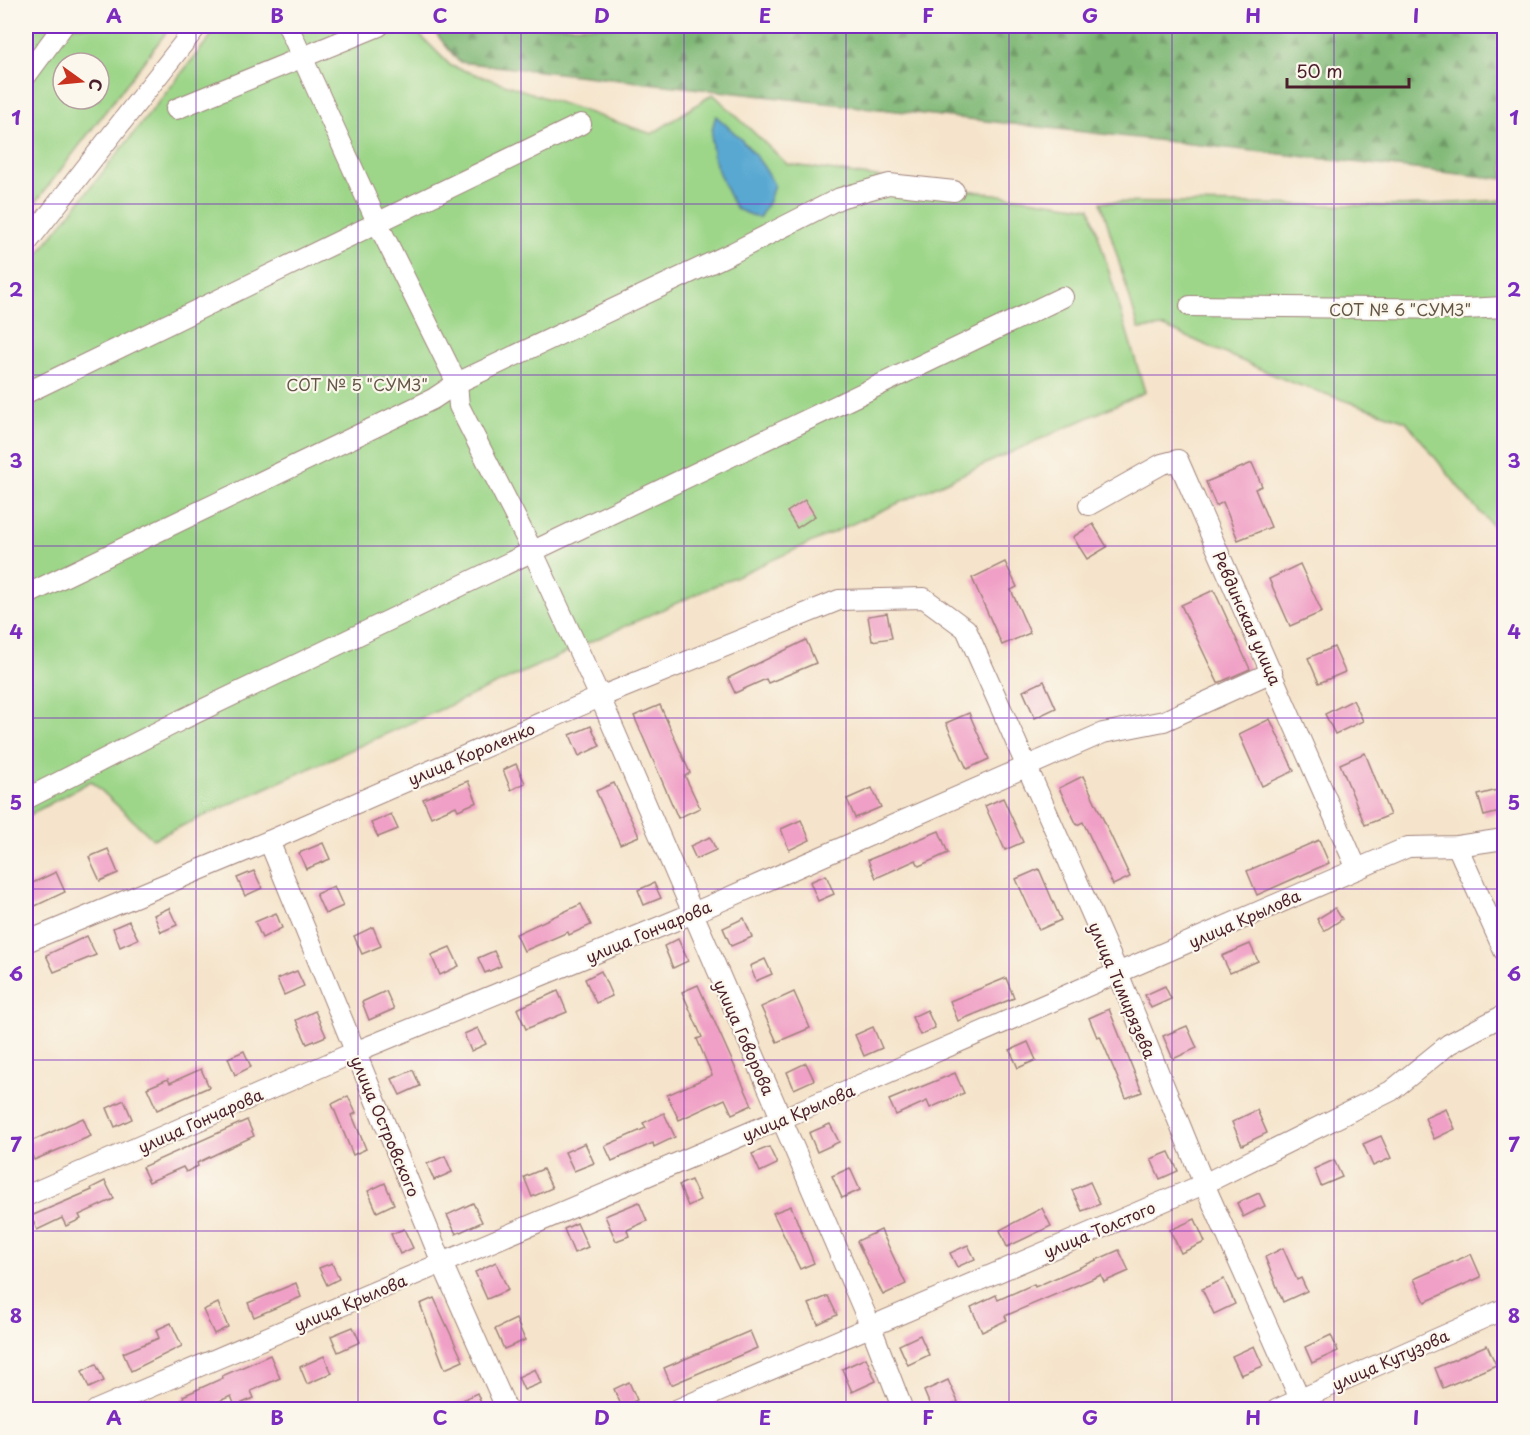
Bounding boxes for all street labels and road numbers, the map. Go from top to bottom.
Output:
street label: Ревдинская улица [1208,547,1288,689]
street label: улица Короленко [404,715,538,791]
street label: улица Крылова [1184,883,1304,953]
street label: улица Гончарова [581,894,715,968]
street label: улица Тимирязева [1083,918,1163,1062]
street label: улица Говорова [709,975,781,1099]
street label: улица Островского [345,1052,427,1200]
street label: улица Крылова [738,1077,858,1147]
street label: улица Гончарова [134,1082,266,1158]
street label: улица Толстого [1039,1195,1159,1263]
street label: улица Крылова [290,1267,410,1337]
street label: улица Кутузова [1328,1322,1452,1396]

